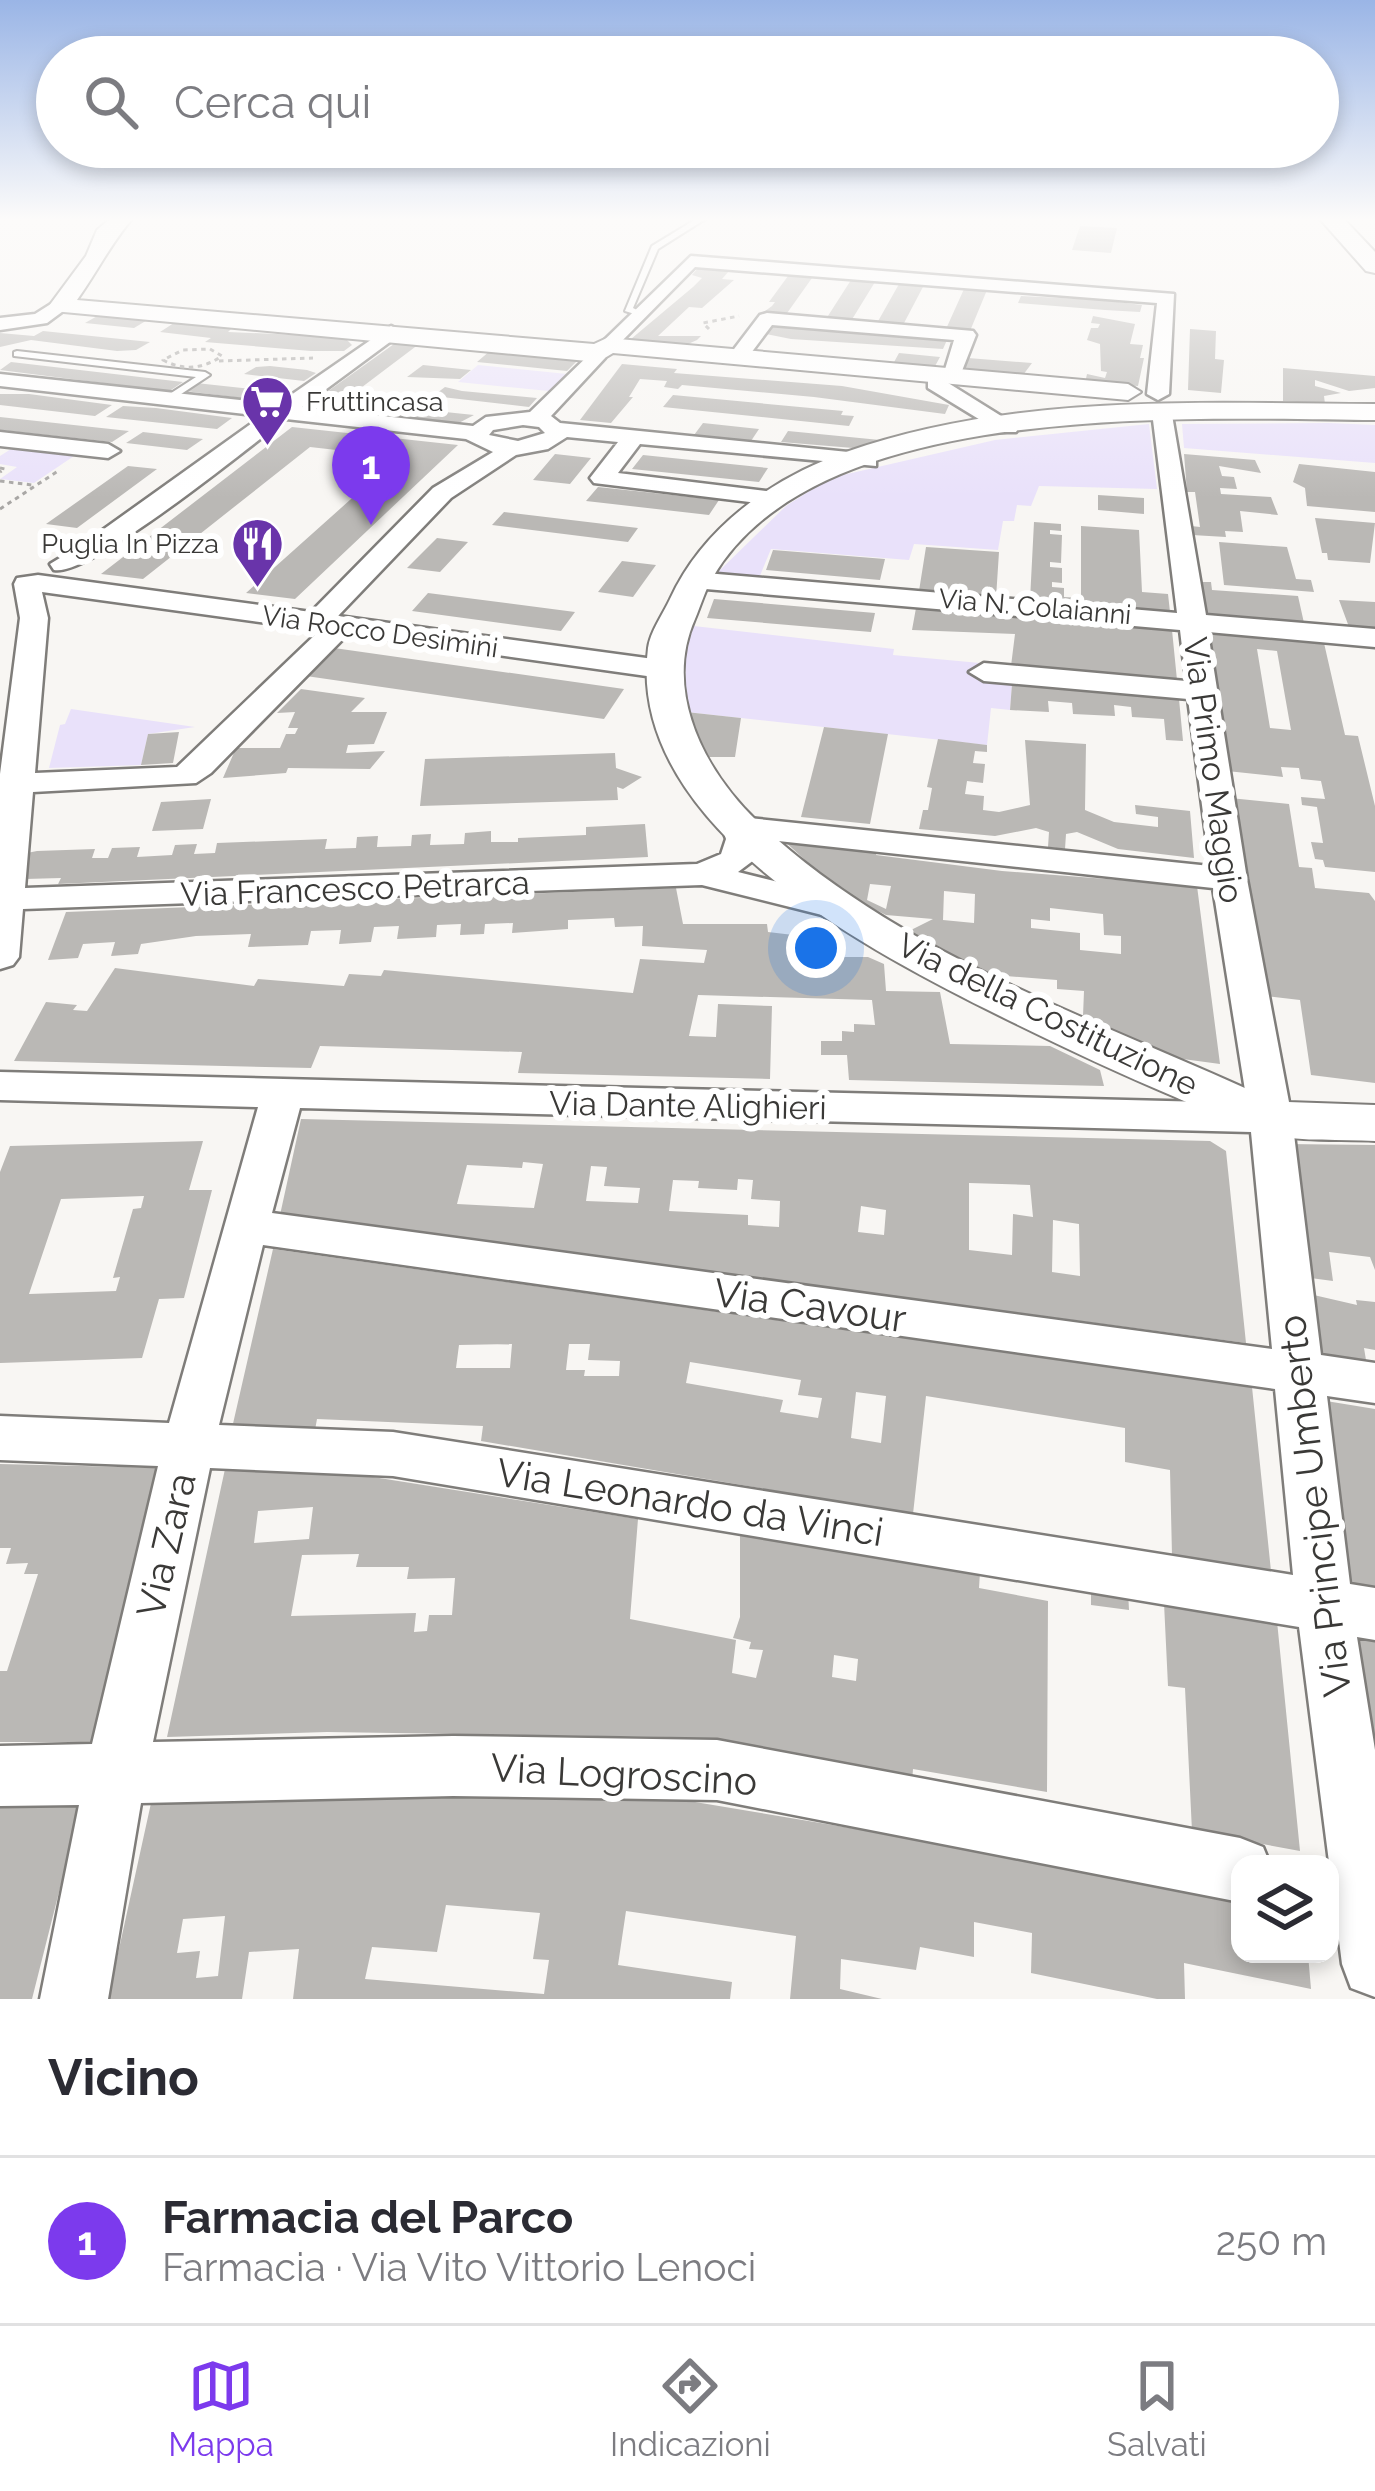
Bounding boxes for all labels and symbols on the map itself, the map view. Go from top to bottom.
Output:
supermarket icon: Fruttincasa [239,374,295,448]
place label: Fruttincasa [306,386,443,417]
pin: 1 [332,426,410,525]
restaurant icon: Puglia In Pizza [230,516,286,590]
place label: Puglia In Pizza [41,528,219,559]
street label: Via N. Colaianni [937,583,1133,630]
street label: Via Rocco Desimini [260,600,500,663]
street label: Via Primo Maggio [1176,635,1251,906]
street label: Via Francesco Petrarca [180,863,530,914]
your location [786,918,846,978]
street label: Via della Costituzione [891,925,1204,1104]
street label: Via Dante Alighieri [549,1084,827,1127]
street label: Via Cavour [711,1269,909,1341]
street label: Via Principe Umberto [1268,1313,1360,1699]
street label: Via Leonardo da Vinci [493,1449,887,1555]
street label: Via Zara [127,1468,205,1622]
street label: Via Logroscino [490,1744,758,1804]

